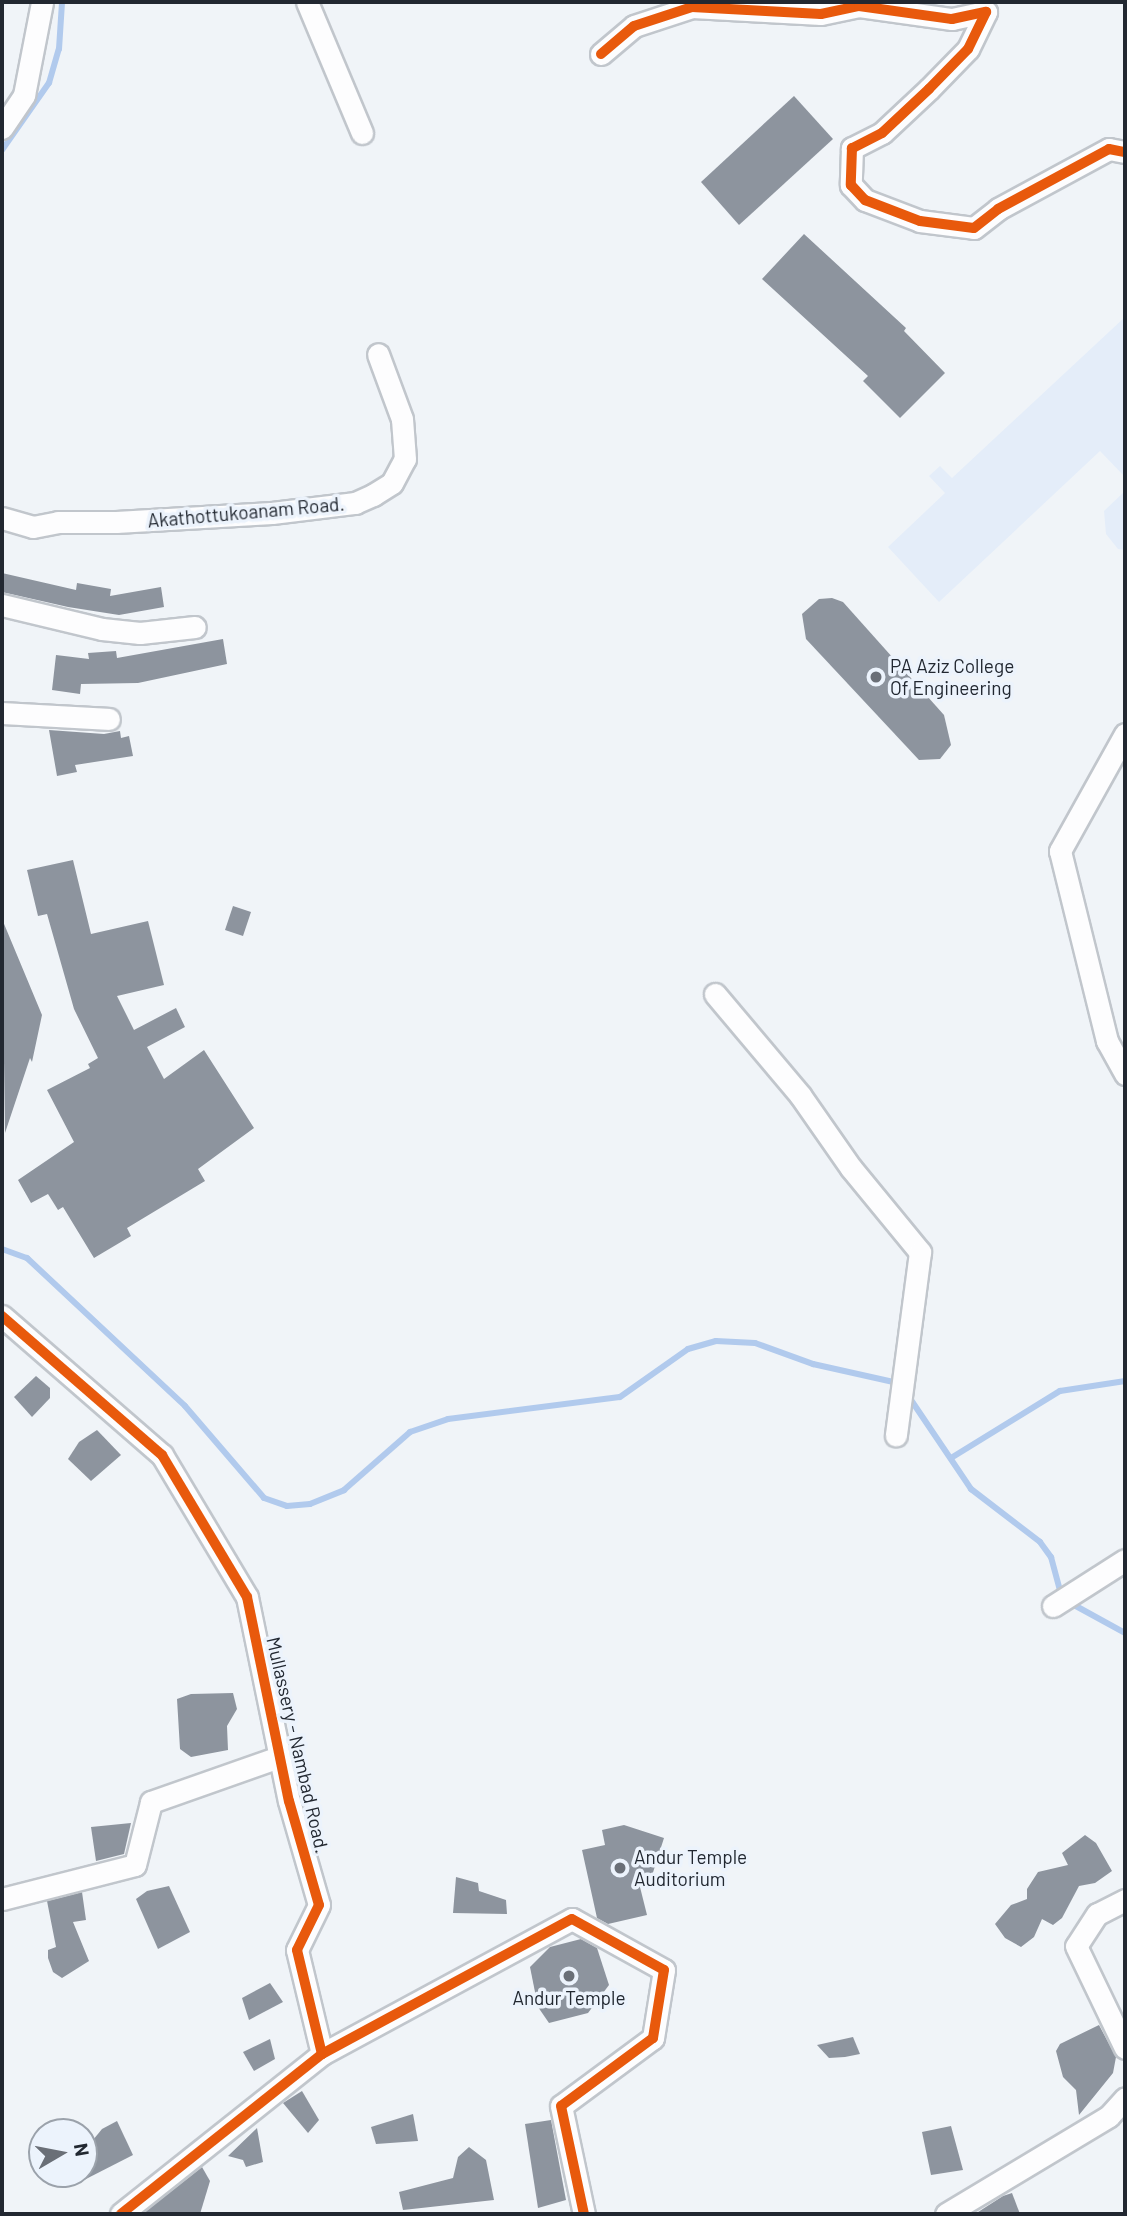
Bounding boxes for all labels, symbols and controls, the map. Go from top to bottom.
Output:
street label: Akathottukoanam Road. [146,492,346,532]
place label: PA Aziz College Of Engineering [890,655,1014,699]
marker: PA Aziz College Of Engineering [868,669,884,685]
street label: Mullassery - Nambad Road. [262,1635,334,1855]
place label: Andur Temple Auditorium [634,1846,747,1890]
marker: Andur Temple Auditorium [612,1860,628,1876]
marker: Andur Temple [561,1968,577,1984]
place label: Andur Temple [512,1987,626,2009]
north arrow [28,2118,98,2188]
text: N [70,2141,95,2158]

